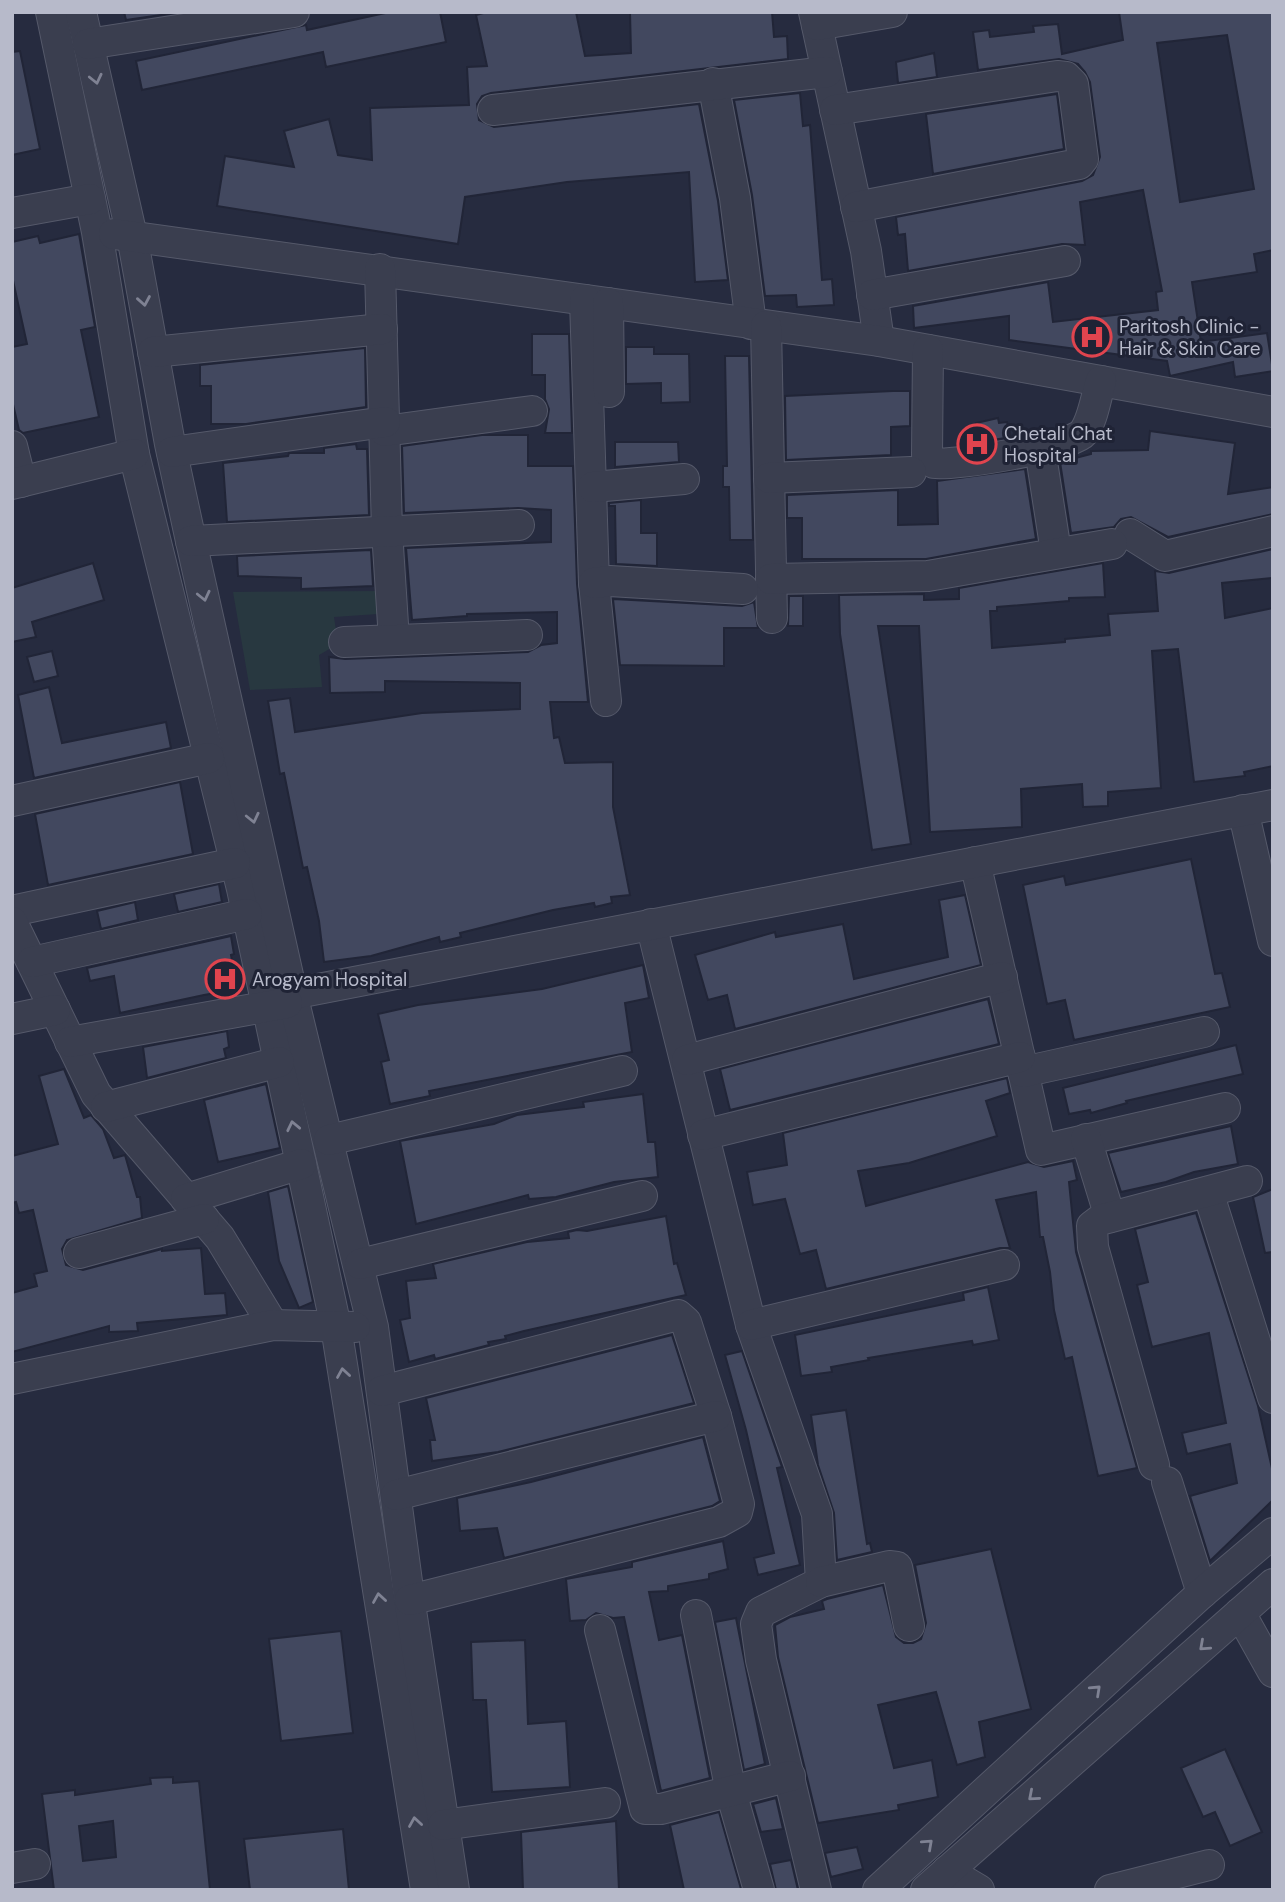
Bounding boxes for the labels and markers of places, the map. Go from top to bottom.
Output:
place label: Paritosh Clinic - Hair & Skin Care [1119,314,1260,361]
hospital icon: Paritosh Clinic - Hair & Skin Care [1071,316,1113,358]
place label: Chetali Chat Hospital [1004,421,1113,468]
hospital icon: Chetali Chat Hospital [956,423,998,465]
hospital icon: Arogyam Hospital [204,958,246,1000]
place label: Arogyam Hospital [252,967,407,992]

